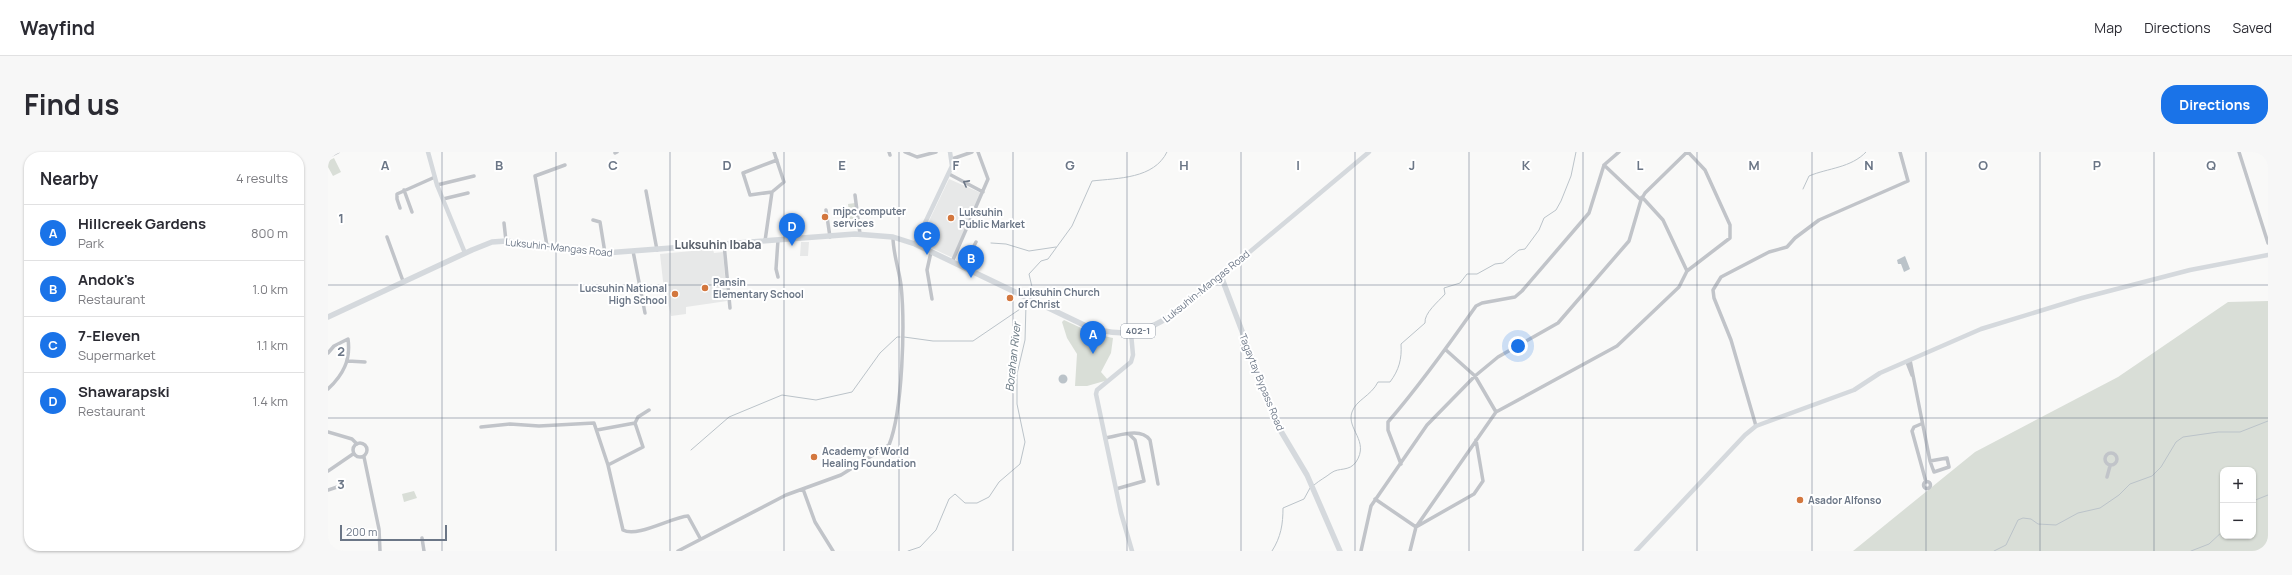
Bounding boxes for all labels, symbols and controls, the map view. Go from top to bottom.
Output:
text: Wayfind [20,15,95,41]
text: Map [2094,18,2122,37]
text: Directions [2144,18,2211,37]
text: Saved [2233,18,2272,37]
text: Find us [24,85,119,123]
button: Directions [2161,85,2268,124]
text: A [381,156,390,174]
text: B [495,156,503,174]
text: C [608,156,618,174]
text: D [722,156,732,174]
text: E [838,156,846,174]
text: F [953,156,960,174]
text: G [1065,156,1075,174]
text: H [1179,156,1189,174]
text: I [1296,156,1300,174]
text: J [1409,156,1415,174]
text: K [1522,156,1531,174]
text: L [1637,156,1644,174]
text: M [1748,156,1760,174]
text: N [1864,156,1874,174]
text: O [1978,156,1988,174]
text: P [2093,156,2101,174]
text: Q [2206,156,2216,174]
text: Nearby [40,167,98,190]
text: 4 results [236,169,288,187]
one-way arrow [963,180,970,188]
place label: mjpc computer services [833,204,906,230]
place label: Luksuhin Public Market [959,205,1025,231]
text: 1 [338,209,344,227]
marker: mjpc computer services [820,212,830,222]
text: Hillcreek Gardens [78,213,206,234]
pin: D [779,213,805,246]
marker: Luksuhin Public Market [946,213,956,223]
pin: C [914,222,940,255]
text: A [49,224,57,242]
text: 800 m [251,224,288,242]
text: Park [78,234,104,252]
street label: Luksuhin-Mangas Road [505,234,613,260]
district label: Luksuhin Ibaba [674,236,762,253]
pin: B [958,245,984,278]
street label: Luksuhin-Mangas Road [1160,247,1252,325]
text: Andok's [78,269,135,290]
place label: Pansin Elementary School [713,275,804,301]
text: B [49,280,57,298]
text: 1.0 km [252,280,288,298]
place label: Lucsuhin National High School [580,281,667,307]
marker: Pansin Elementary School [700,283,710,293]
place label: Luksuhin Church of Christ [1018,285,1100,311]
marker: Lucsuhin National High School [670,289,680,299]
text: Restaurant [78,290,145,308]
marker: Luksuhin Church of Christ [1005,293,1015,303]
water label: Borahan River [1001,319,1024,392]
pin: A [1080,321,1106,354]
road number: 402-1 [1121,324,1155,338]
text: 7-Eleven [78,325,140,346]
street label: Tagaytay Bypass Road [1236,331,1288,433]
text: C [48,336,58,354]
text: 1.1 km [257,336,288,354]
your location [1508,336,1528,356]
text: 2 [337,342,345,360]
text: Supermarket [78,346,156,364]
text: Shawarapski [78,381,170,402]
text: D [48,392,58,410]
text: 1.4 km [252,392,288,410]
text: Restaurant [78,402,145,420]
place label: Academy of World Healing Foundation [822,444,916,470]
marker: Academy of World Healing Foundation [809,452,819,462]
map controls [2220,467,2256,539]
button: + [2220,467,2256,503]
text: 3 [337,475,345,493]
place label: Asador Alfonso [1808,493,1881,507]
marker: Asador Alfonso [1795,495,1805,505]
button: − [2220,503,2256,539]
scale bar [340,523,447,542]
text: 200 m [346,524,377,539]

